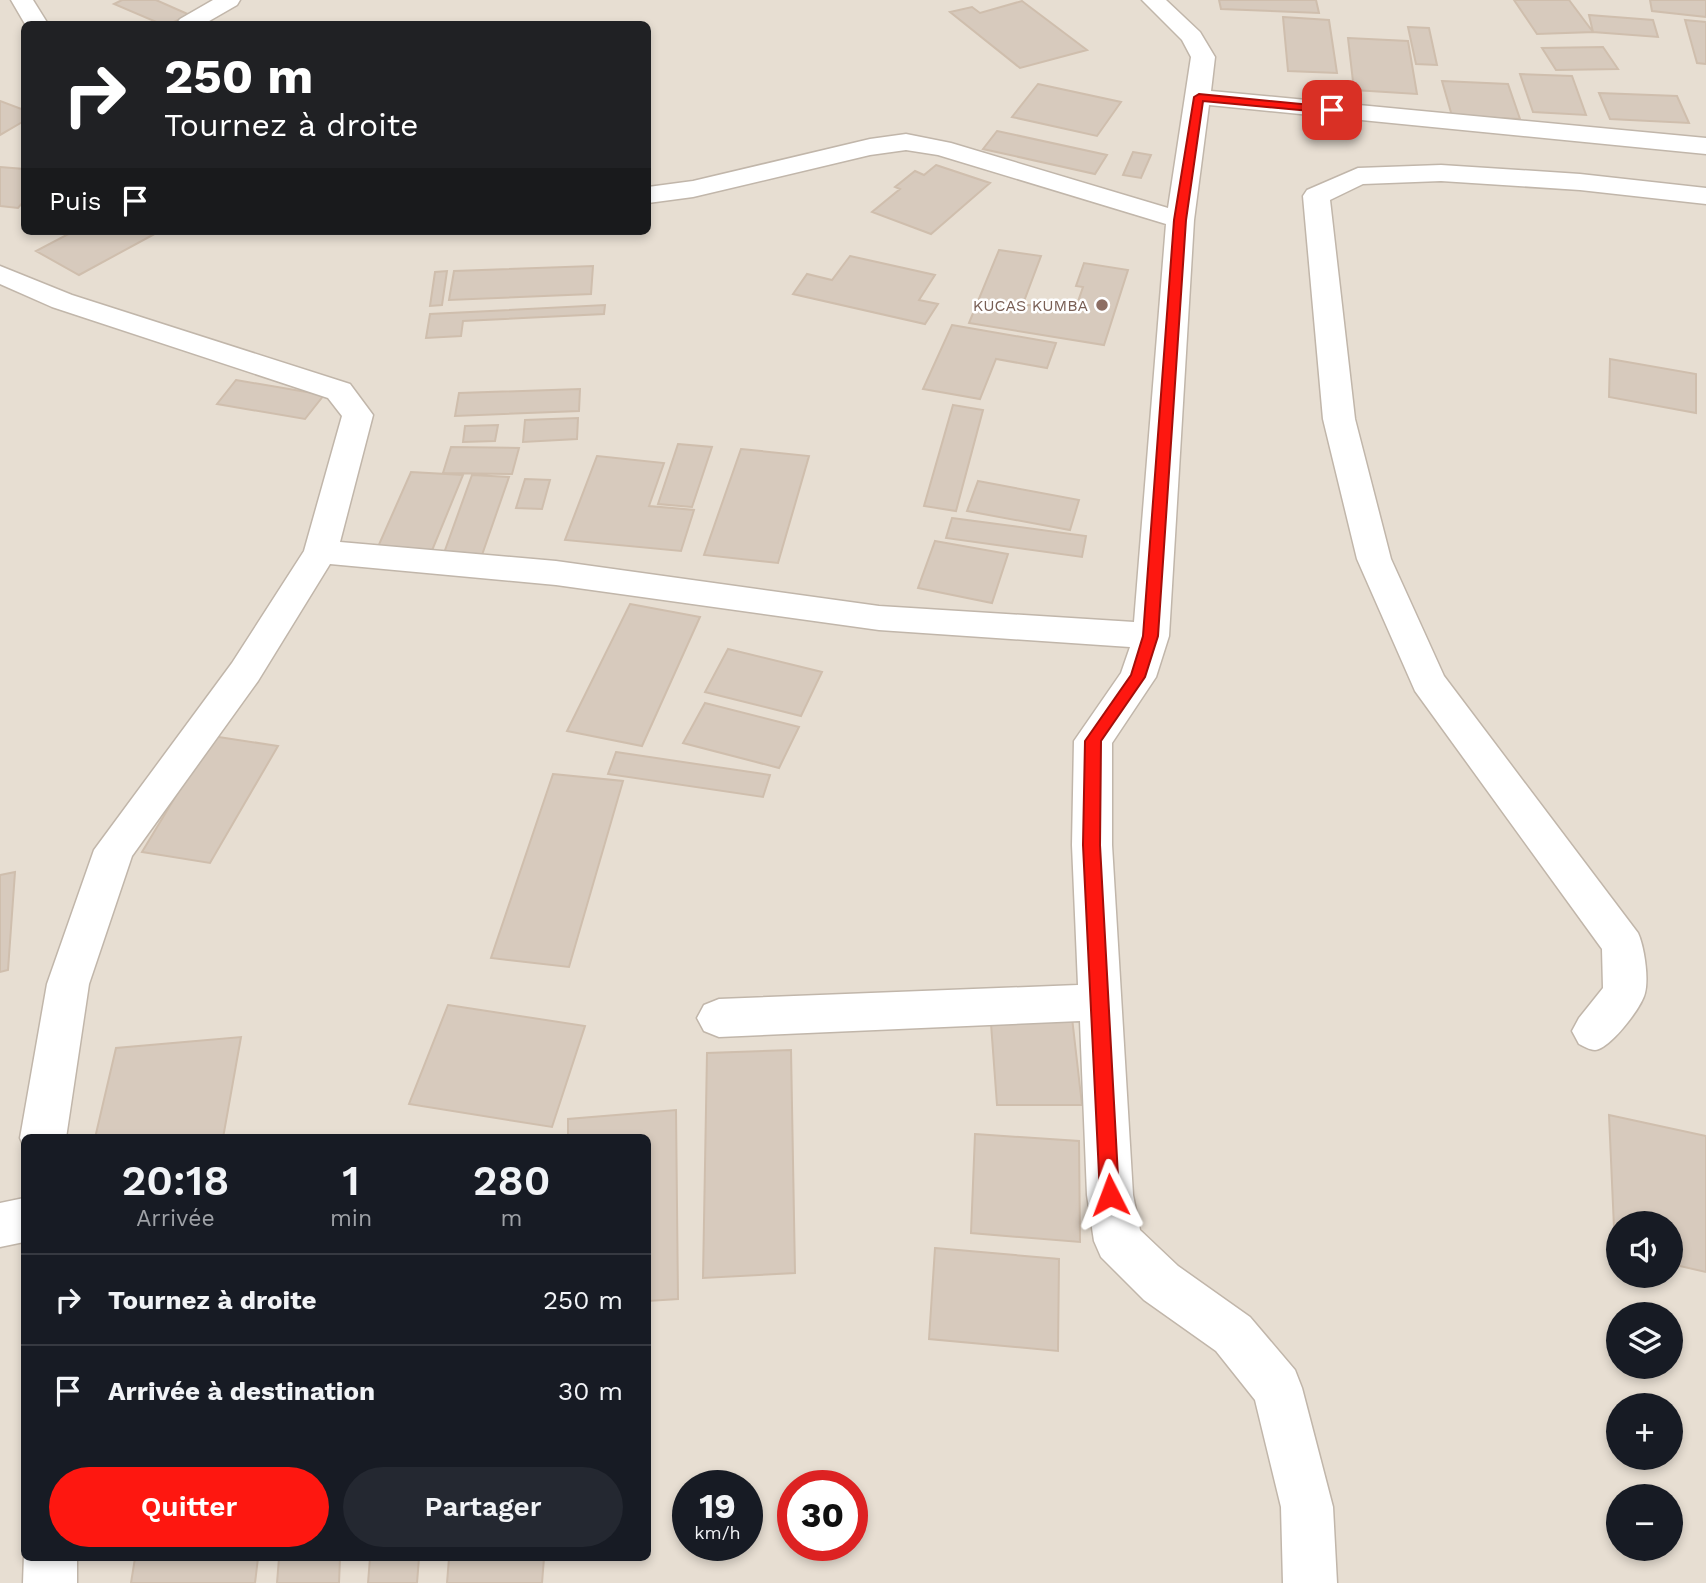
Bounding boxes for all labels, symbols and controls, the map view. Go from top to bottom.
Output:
text: 250 m [164,47,313,105]
icon: right [49,49,140,140]
pin [1302,80,1362,140]
icon: arrive [1313,91,1351,129]
text: Tournez à droite [164,106,419,144]
icon: arrive [116,182,154,220]
text: Puis [49,186,102,216]
place label: KUCAS KUMBA [973,296,1088,315]
marker: KUCAS KUMBA [1094,297,1110,313]
text: 20:18 [122,1156,229,1205]
text: 1 [342,1156,360,1205]
text: 280 [473,1156,550,1205]
position arrow [1073,1158,1147,1232]
text: Arrivée [136,1205,215,1232]
text: min [330,1205,372,1232]
text: m [501,1205,523,1232]
map controls [1606,1211,1683,1561]
button: sound [1606,1211,1683,1288]
icon: right [49,1281,87,1319]
text: Tournez à droite [108,1285,317,1315]
text: 250 m [543,1285,623,1315]
button: layers [1606,1302,1683,1379]
icon: arrive [49,1372,87,1410]
text: Arrivée à destination [108,1376,375,1406]
text: 30 m [558,1376,623,1406]
button: + [1606,1393,1683,1470]
button: Quitter [49,1467,329,1547]
button: Partager [343,1467,623,1547]
speed limit sign: 30 [777,1470,868,1561]
button: − [1606,1484,1683,1561]
text: 19 [699,1485,736,1527]
text: km/h [694,1522,741,1543]

